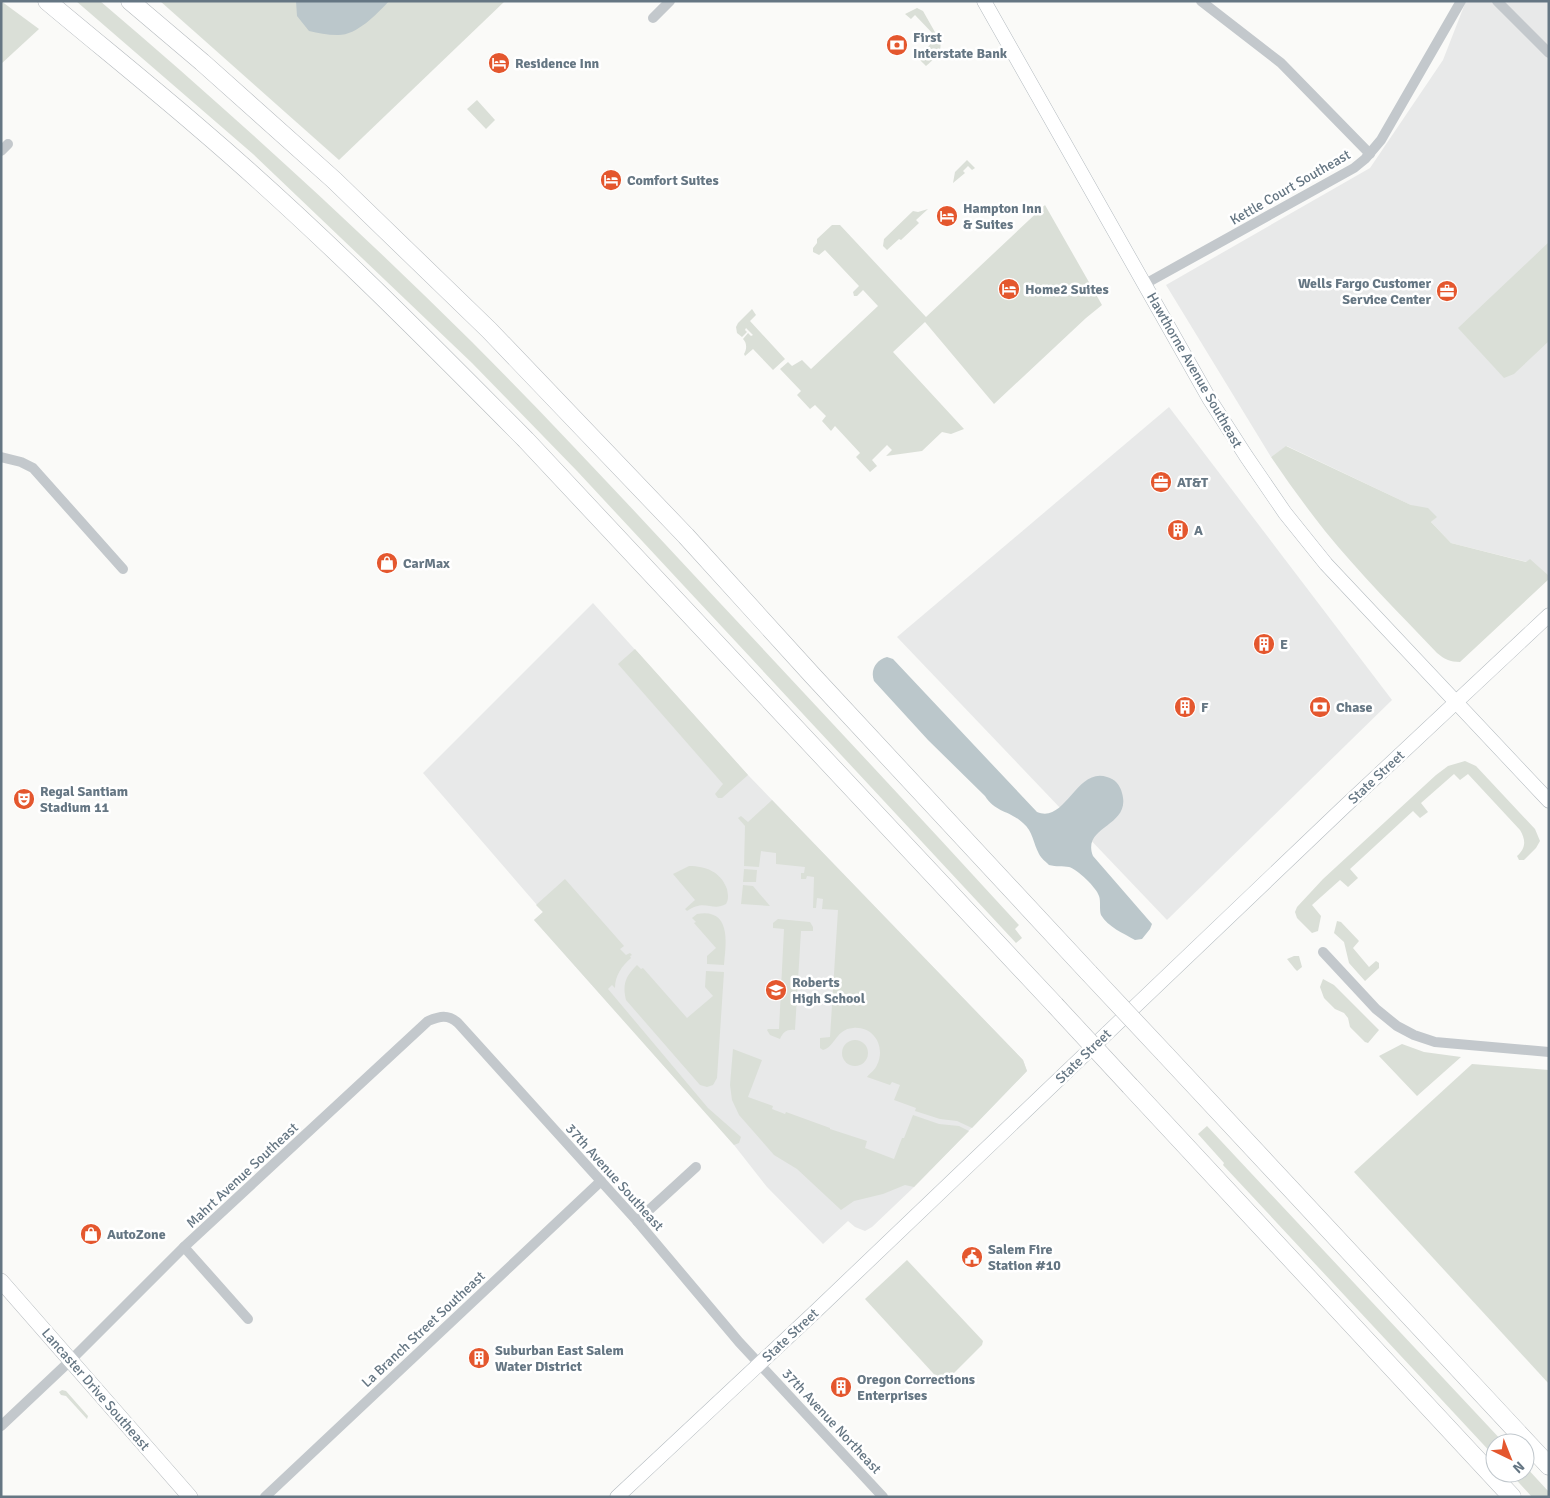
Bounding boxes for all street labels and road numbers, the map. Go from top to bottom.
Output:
street label: Kettle Court Southeast [1227,146,1353,229]
street label: Hawthorne Avenue Southeast [1143,290,1246,451]
street label: State Street [1345,747,1408,808]
street label: State Street [1052,1026,1115,1087]
street label: Mahrt Avenue Southeast [183,1119,302,1232]
street label: 37th Avenue Southeast [562,1120,667,1234]
street label: La Branch Street Southeast [358,1268,489,1391]
street label: State Street [759,1305,822,1366]
street label: Lancaster Drive Southeast [38,1325,153,1454]
street label: 37th Avenue Northeast [779,1365,885,1477]

